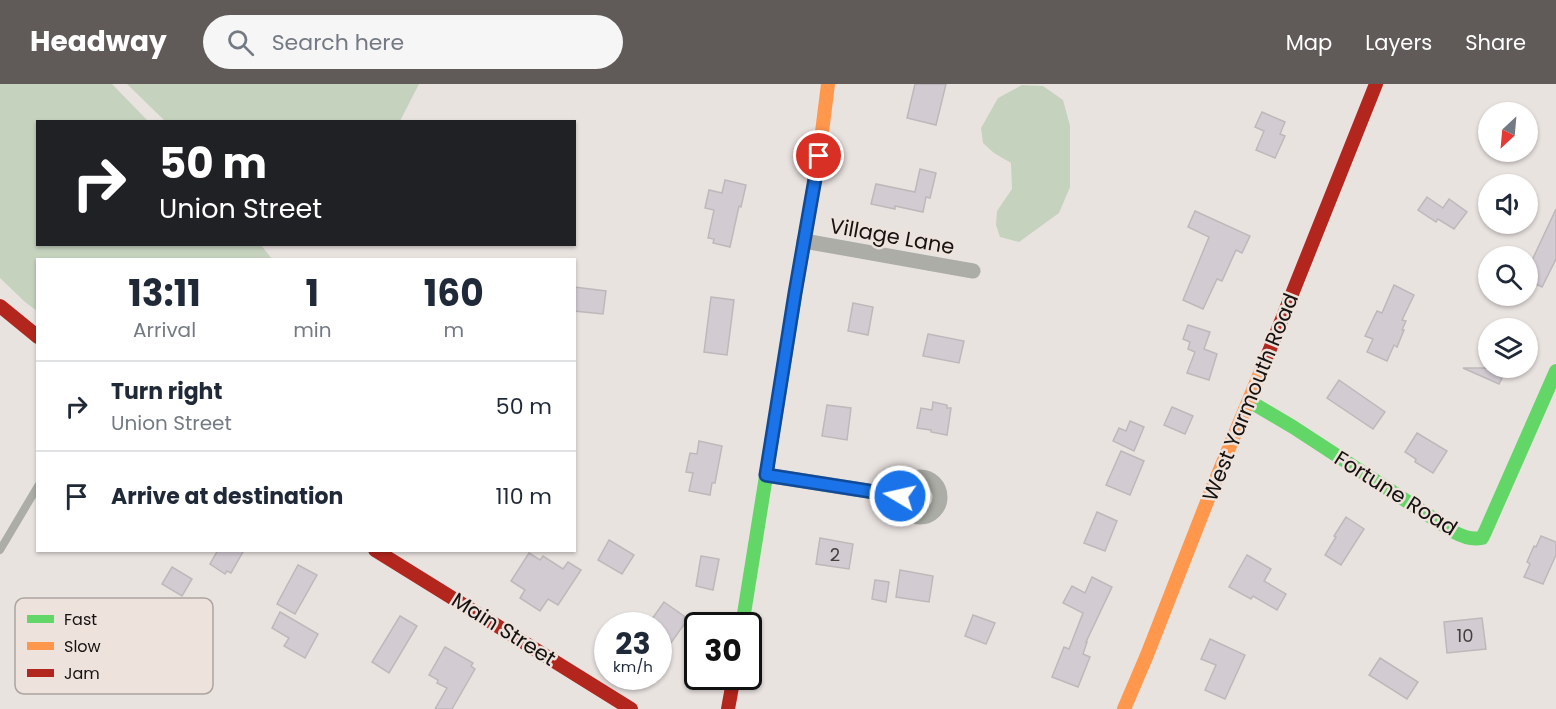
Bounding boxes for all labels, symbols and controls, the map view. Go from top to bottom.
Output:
search box [203,15,623,69]
text: Headway [30,22,167,61]
icon: search [224,26,257,59]
text: Search here [272,27,404,58]
text: Map [1286,28,1332,57]
text: Layers [1365,28,1432,57]
text: Share [1465,28,1526,57]
north arrow [1478,102,1538,162]
map controls [1478,102,1538,378]
pin [793,130,844,181]
text: 50 m [159,134,267,193]
icon: arrive [802,139,835,172]
icon: right [60,144,138,222]
button: sound [1478,174,1538,234]
text: Union Street [159,190,322,227]
street label: Village Lane [827,211,957,261]
button: search [1478,246,1538,306]
text: 13:11 [128,268,201,319]
text: 1 [306,268,319,319]
text: 160 [424,268,484,319]
street label: West Yarmouth Road [1195,289,1305,505]
text: Arrival [133,316,196,344]
text: min [293,316,331,344]
text: m [443,316,464,344]
button: layers [1478,318,1538,378]
text: Turn right [111,376,222,407]
icon: right [60,390,93,423]
text: 50 m [496,391,552,422]
text: Union Street [111,409,232,437]
street label: Fortune Road [1329,444,1463,542]
position arrow [868,464,932,528]
icon: arrive [60,480,93,513]
text: Arrive at destination [111,481,343,512]
text: 110 m [496,481,552,512]
house number: 2 [830,542,840,567]
street label: Main Street [446,585,562,673]
legend [15,598,213,694]
text: Fast [64,608,97,631]
speed limit sign: 30 [684,612,762,690]
text: 23 [615,622,651,665]
house number: 10 [1456,623,1474,648]
text: Slow [64,635,101,658]
text: km/h [613,656,653,677]
text: Jam [64,662,100,685]

